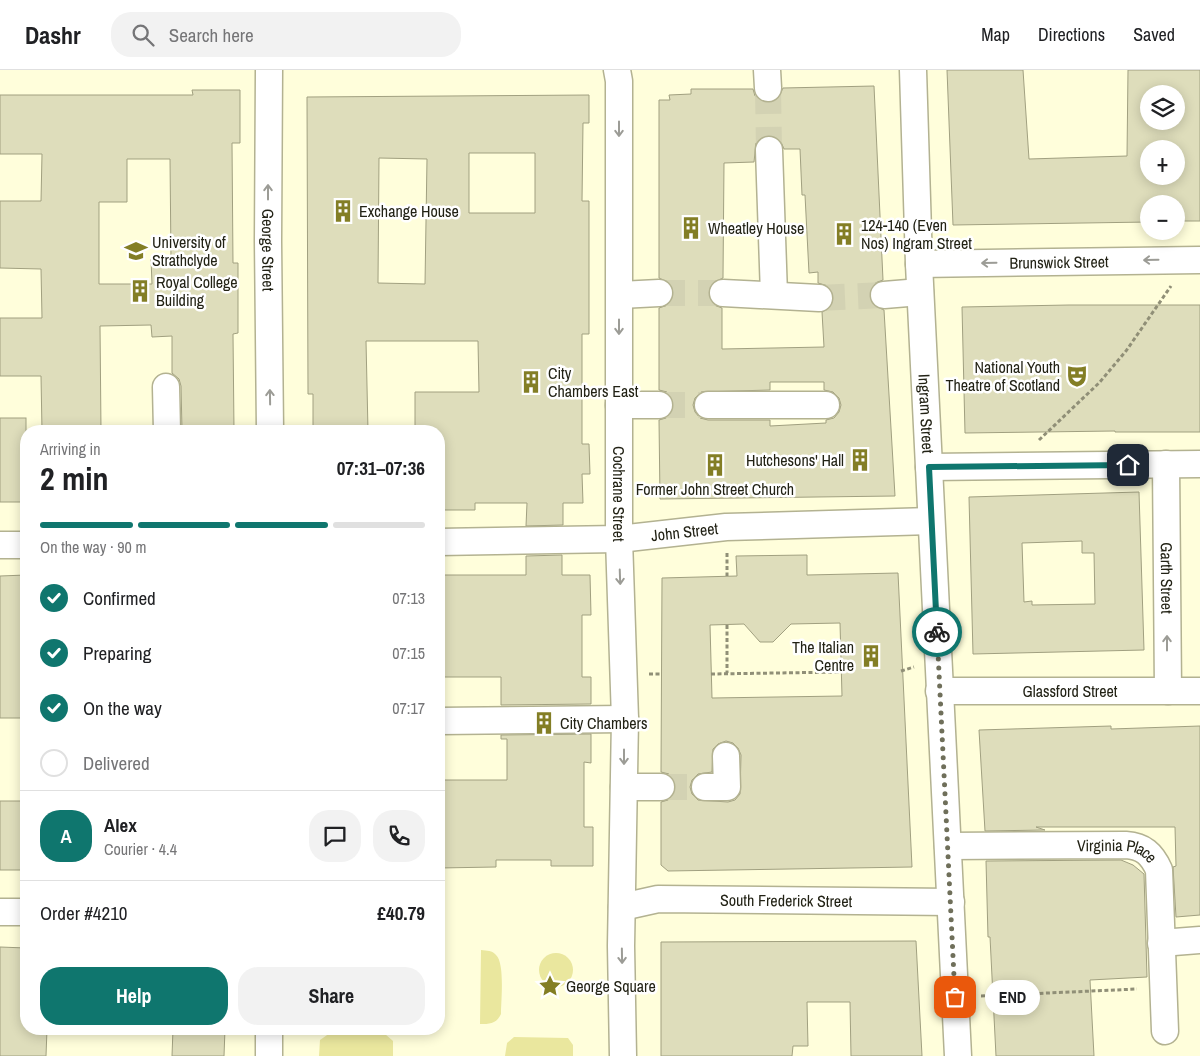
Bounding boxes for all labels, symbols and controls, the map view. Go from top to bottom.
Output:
search box [111,12,461,57]
text: Dashr [25,19,81,51]
icon: search [129,21,157,49]
text: Search here [169,22,254,48]
text: Map [981,22,1010,47]
text: Directions [1038,22,1105,47]
text: Saved [1133,22,1175,47]
map controls [1140,85,1185,240]
button: layers [1140,85,1185,130]
one-way arrow [614,121,624,137]
button: + [1140,140,1185,185]
one-way arrow [263,184,273,200]
button: − [1140,195,1185,240]
building icon: Exchange House [330,198,356,224]
place label: Exchange House [359,200,459,222]
street label: George Street [257,209,280,292]
place label: 124-140 (Even Nos) Ingram Street [861,214,972,254]
building icon: Wheatley House [678,215,704,241]
place label: Wheatley House [708,217,804,239]
building icon: 124-140 (Even Nos) Ingram Street [831,221,857,247]
place label: University of Strathclyde [152,231,226,271]
school or university icon: University of Strathclyde [123,238,149,264]
street label: Brunswick Street [1009,250,1109,274]
one-way arrow [1144,256,1160,265]
one-way arrow [981,258,998,268]
place label: Royal College Building [156,271,238,311]
building icon: Royal College Building [127,278,153,304]
one-way arrow [615,319,624,335]
place label: National Youth Theatre of Scotland [945,356,1060,396]
place label: City Chambers East [548,362,639,402]
theatre icon: National Youth Theatre of Scotland [1064,363,1090,389]
building icon: City Chambers East [518,369,544,395]
street label: Ingram Street [913,373,939,454]
one-way arrow [265,389,275,406]
text: Arriving in [40,438,101,460]
pin [1107,444,1149,486]
street label: Cochrane Street [608,446,630,542]
building icon: Hutchesons' Hall [847,447,873,473]
place label: Hutchesons' Hall [746,449,844,471]
icon: home [1114,451,1142,479]
building icon: Former John Street Church [702,452,728,478]
text: 07:31–07:36 [337,455,425,481]
text: 2 min [40,457,109,500]
place label: Former John Street Church [636,478,794,500]
street label: John Street [650,517,720,546]
text: On the way · 90 m [40,536,146,558]
street label: Garth Street [1156,542,1178,614]
one-way arrow [616,569,625,585]
icon: check [40,584,68,612]
text: Confirmed [83,585,156,611]
text: 07:13 [392,587,425,609]
courier [912,607,962,657]
icon: bike [923,618,951,646]
one-way arrow [1162,635,1172,651]
place label: The Italian Centre [792,636,854,676]
icon: check [40,639,68,667]
text: Preparing [83,640,151,666]
text: 07:15 [392,642,425,664]
building icon: The Italian Centre [858,643,884,669]
street label: Glassford Street [1023,680,1118,702]
icon: check [40,694,68,722]
text: On the way [83,695,162,721]
text: 07:17 [392,697,425,719]
building icon: City Chambers [531,710,557,736]
place label: City Chambers [560,712,648,734]
one-way arrow [619,748,629,765]
text: Delivered [83,750,150,776]
button: chat [309,810,361,862]
button: phone [373,810,425,862]
text: Alex [104,812,137,838]
text: A [60,823,72,849]
street label: Virginia Place [1077,834,1163,867]
text: Courier · 4.4 [104,838,177,860]
street label: South Frederick Street [720,889,853,912]
text: Order #4210 [40,900,127,926]
text: £40.79 [377,900,425,926]
one-way arrow [617,948,626,964]
button: Help [40,967,228,1025]
button: Share [238,967,425,1025]
place icon: George Square [537,973,563,999]
place label: George Square [566,975,656,997]
pin [934,976,976,1018]
callout: END [985,980,1040,1014]
icon: bag [941,983,969,1011]
text: END [999,986,1026,1008]

